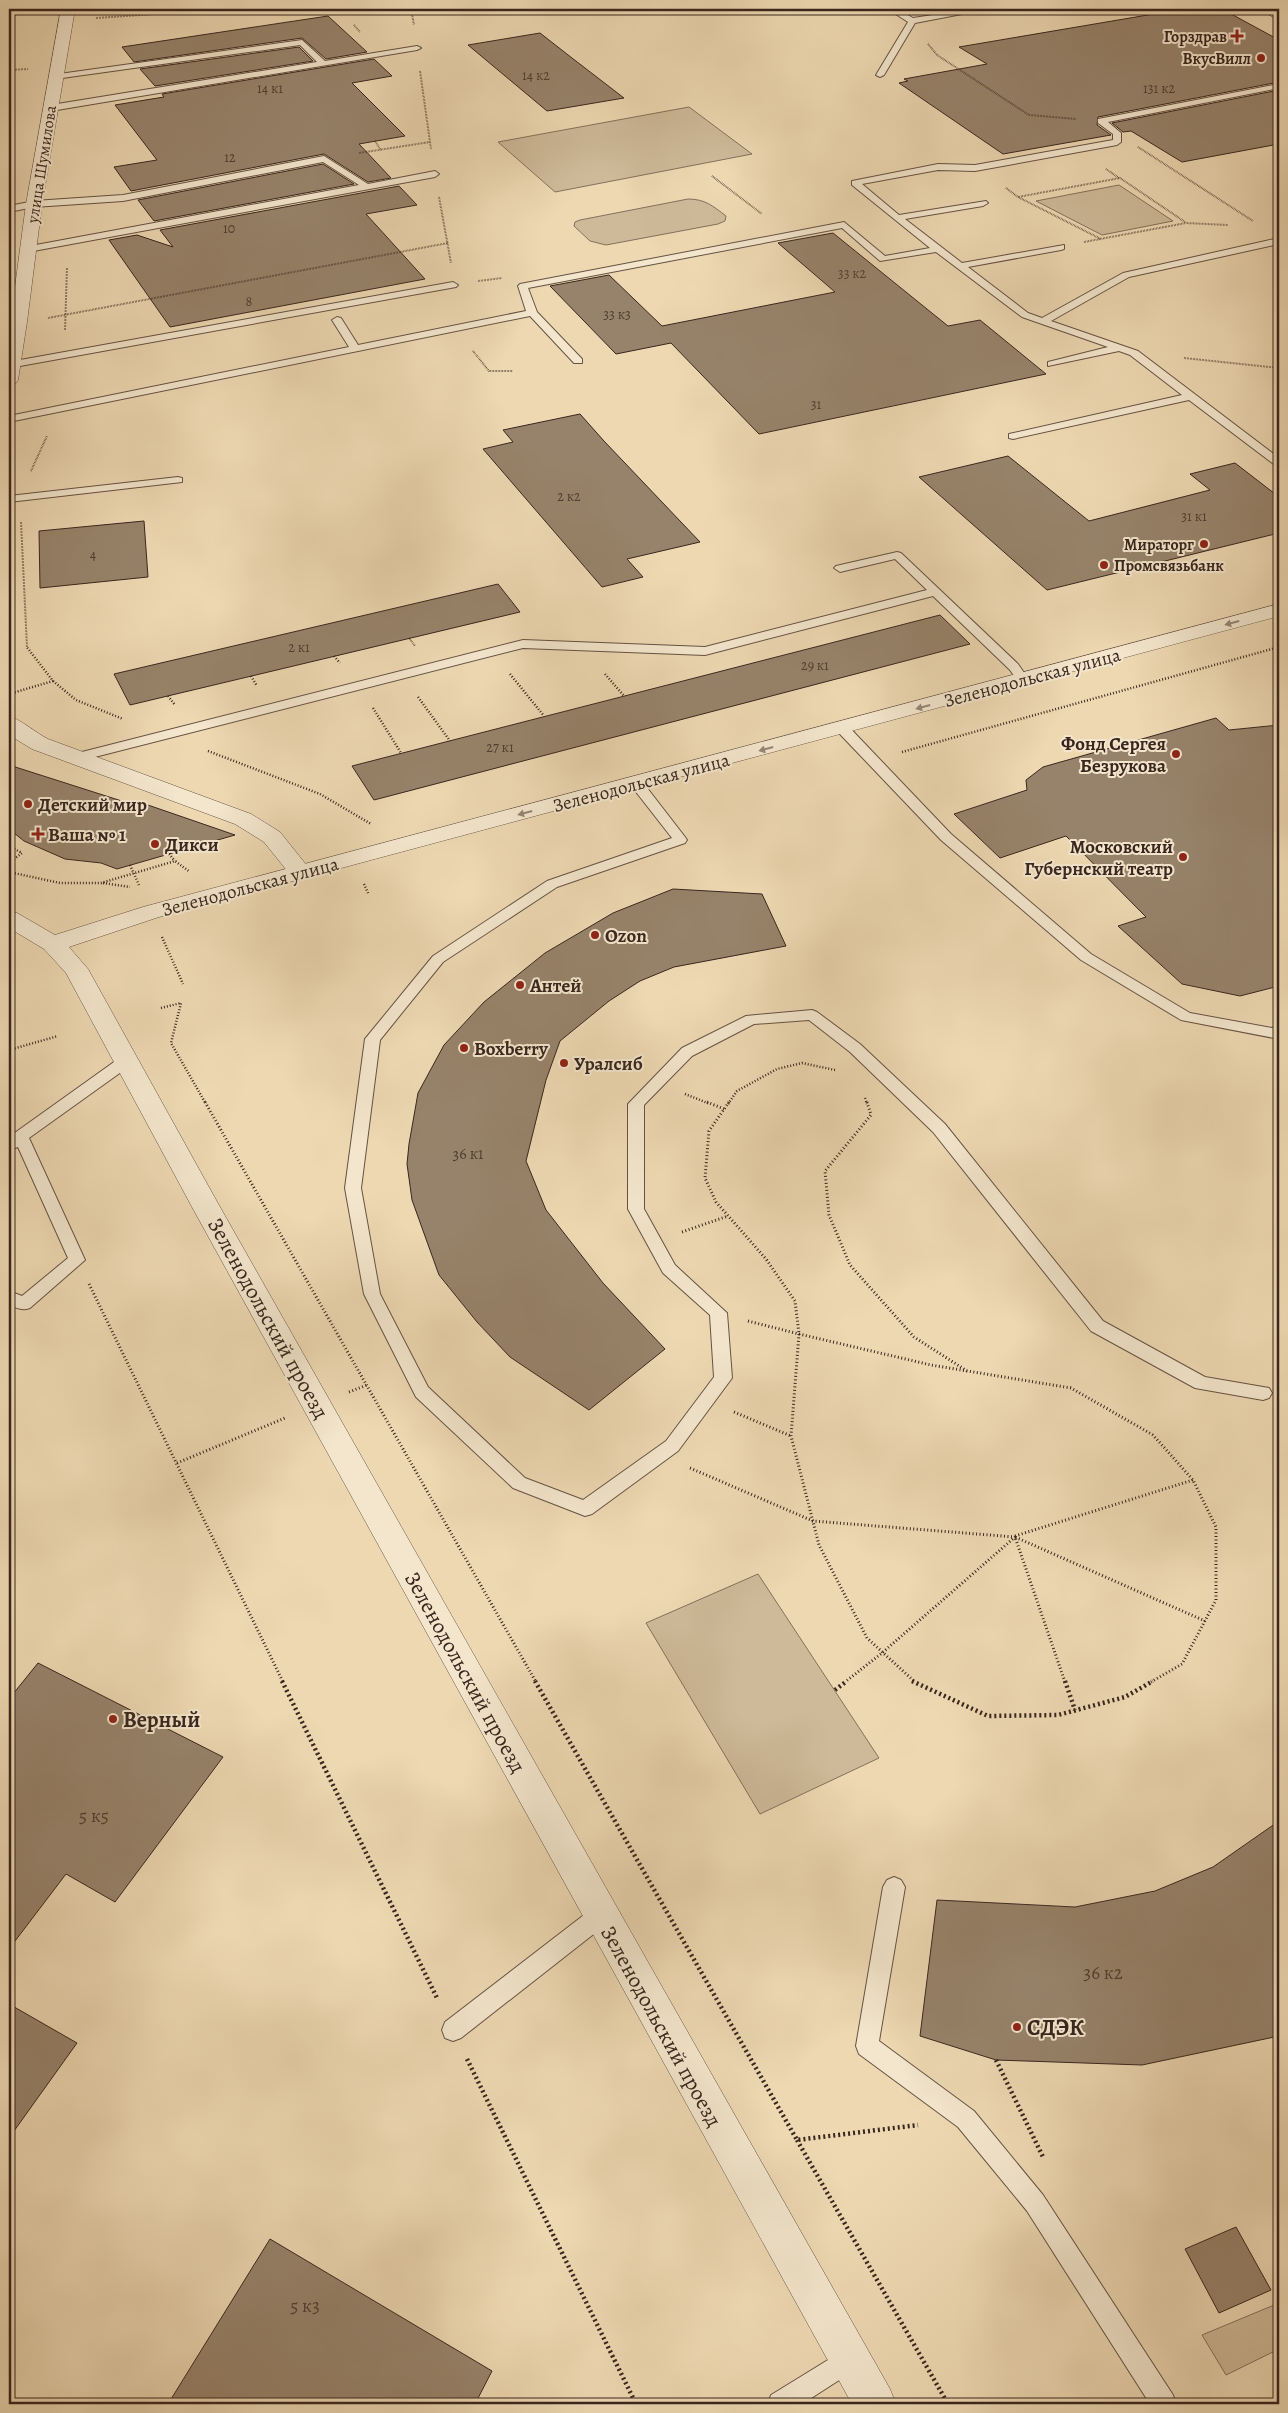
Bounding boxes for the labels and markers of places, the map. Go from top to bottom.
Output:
place label: Горздрав [1164,26,1227,48]
marker: Горздрав [1231,30,1243,42]
place label: ВкусВилл [1183,48,1251,70]
marker: ВкусВилл [1255,52,1267,64]
place label: Мираторг [1124,534,1194,556]
marker: Мираторг [1198,538,1210,550]
place label: Промсвязьбанк [1114,555,1224,577]
marker: Промсвязьбанк [1098,559,1110,571]
place label: Фонд Сергея Безрукова [1061,731,1167,779]
marker: Фонд Сергея Безрукова [1170,748,1182,760]
place label: Детский мир [38,792,147,818]
marker: Детский мир [22,798,34,810]
place label: Ваша № 1 [48,822,126,848]
marker: Ваша № 1 [32,828,44,840]
place label: Дикси [165,832,219,858]
place label: Московский Губернский театр [1024,834,1173,882]
marker: Дикси [149,838,161,850]
marker: Московский Губернский театр [1177,851,1189,863]
place label: Ozon [605,923,647,949]
marker: Ozon [589,929,601,941]
place label: Антей [529,973,581,999]
marker: Антей [514,979,526,991]
place label: Boxberry [474,1036,549,1062]
marker: Boxberry [458,1042,470,1054]
place label: Уралсиб [574,1051,643,1077]
marker: Уралсиб [558,1057,570,1069]
place label: Верный [123,1705,200,1735]
marker: Верный [107,1713,119,1725]
place label: СДЭК [1027,2013,1084,2043]
marker: СДЭК [1011,2021,1023,2033]

